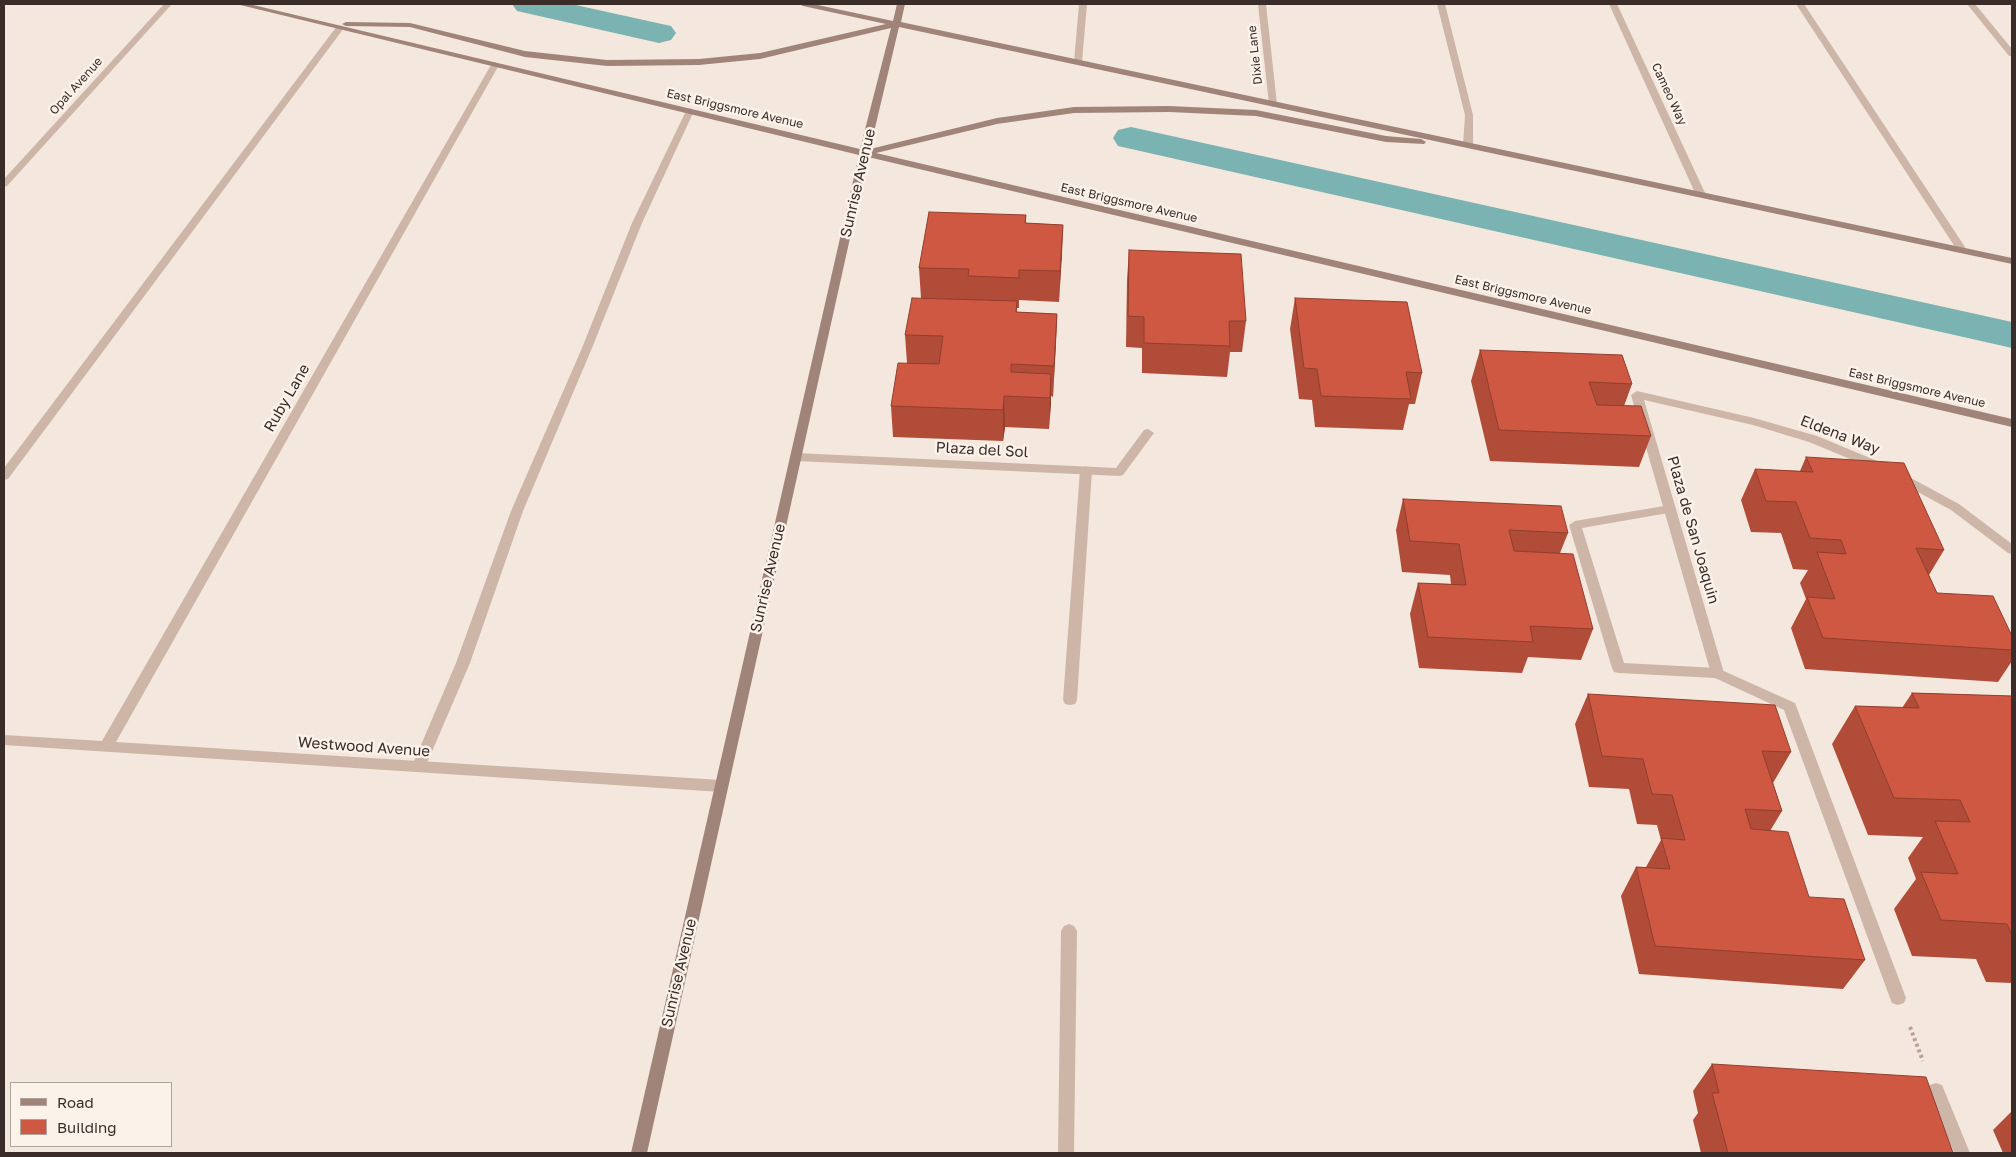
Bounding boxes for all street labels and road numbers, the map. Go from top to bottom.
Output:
street label: Dixie Lane [1245,25,1265,85]
street label: Opal Avenue [46,54,106,118]
street label: Cameo Way [1648,61,1690,127]
street label: East Briggsmore Avenue [665,86,805,132]
street label: Sunrise Avenue [837,127,879,239]
street label: East Briggsmore Avenue [1059,180,1199,226]
street label: East Briggsmore Avenue [1453,272,1593,318]
street label: Ruby Lane [260,361,314,435]
street label: East Briggsmore Avenue [1847,365,1987,411]
street label: Eldena Way [1798,412,1882,458]
street label: Plaza del Sol [935,439,1029,461]
street label: Plaza de San Joaquin [1663,454,1723,606]
street label: Sunrise Avenue [747,522,789,634]
street label: Westwood Avenue [297,733,431,761]
street label: Sunrise Avenue [658,917,700,1029]

